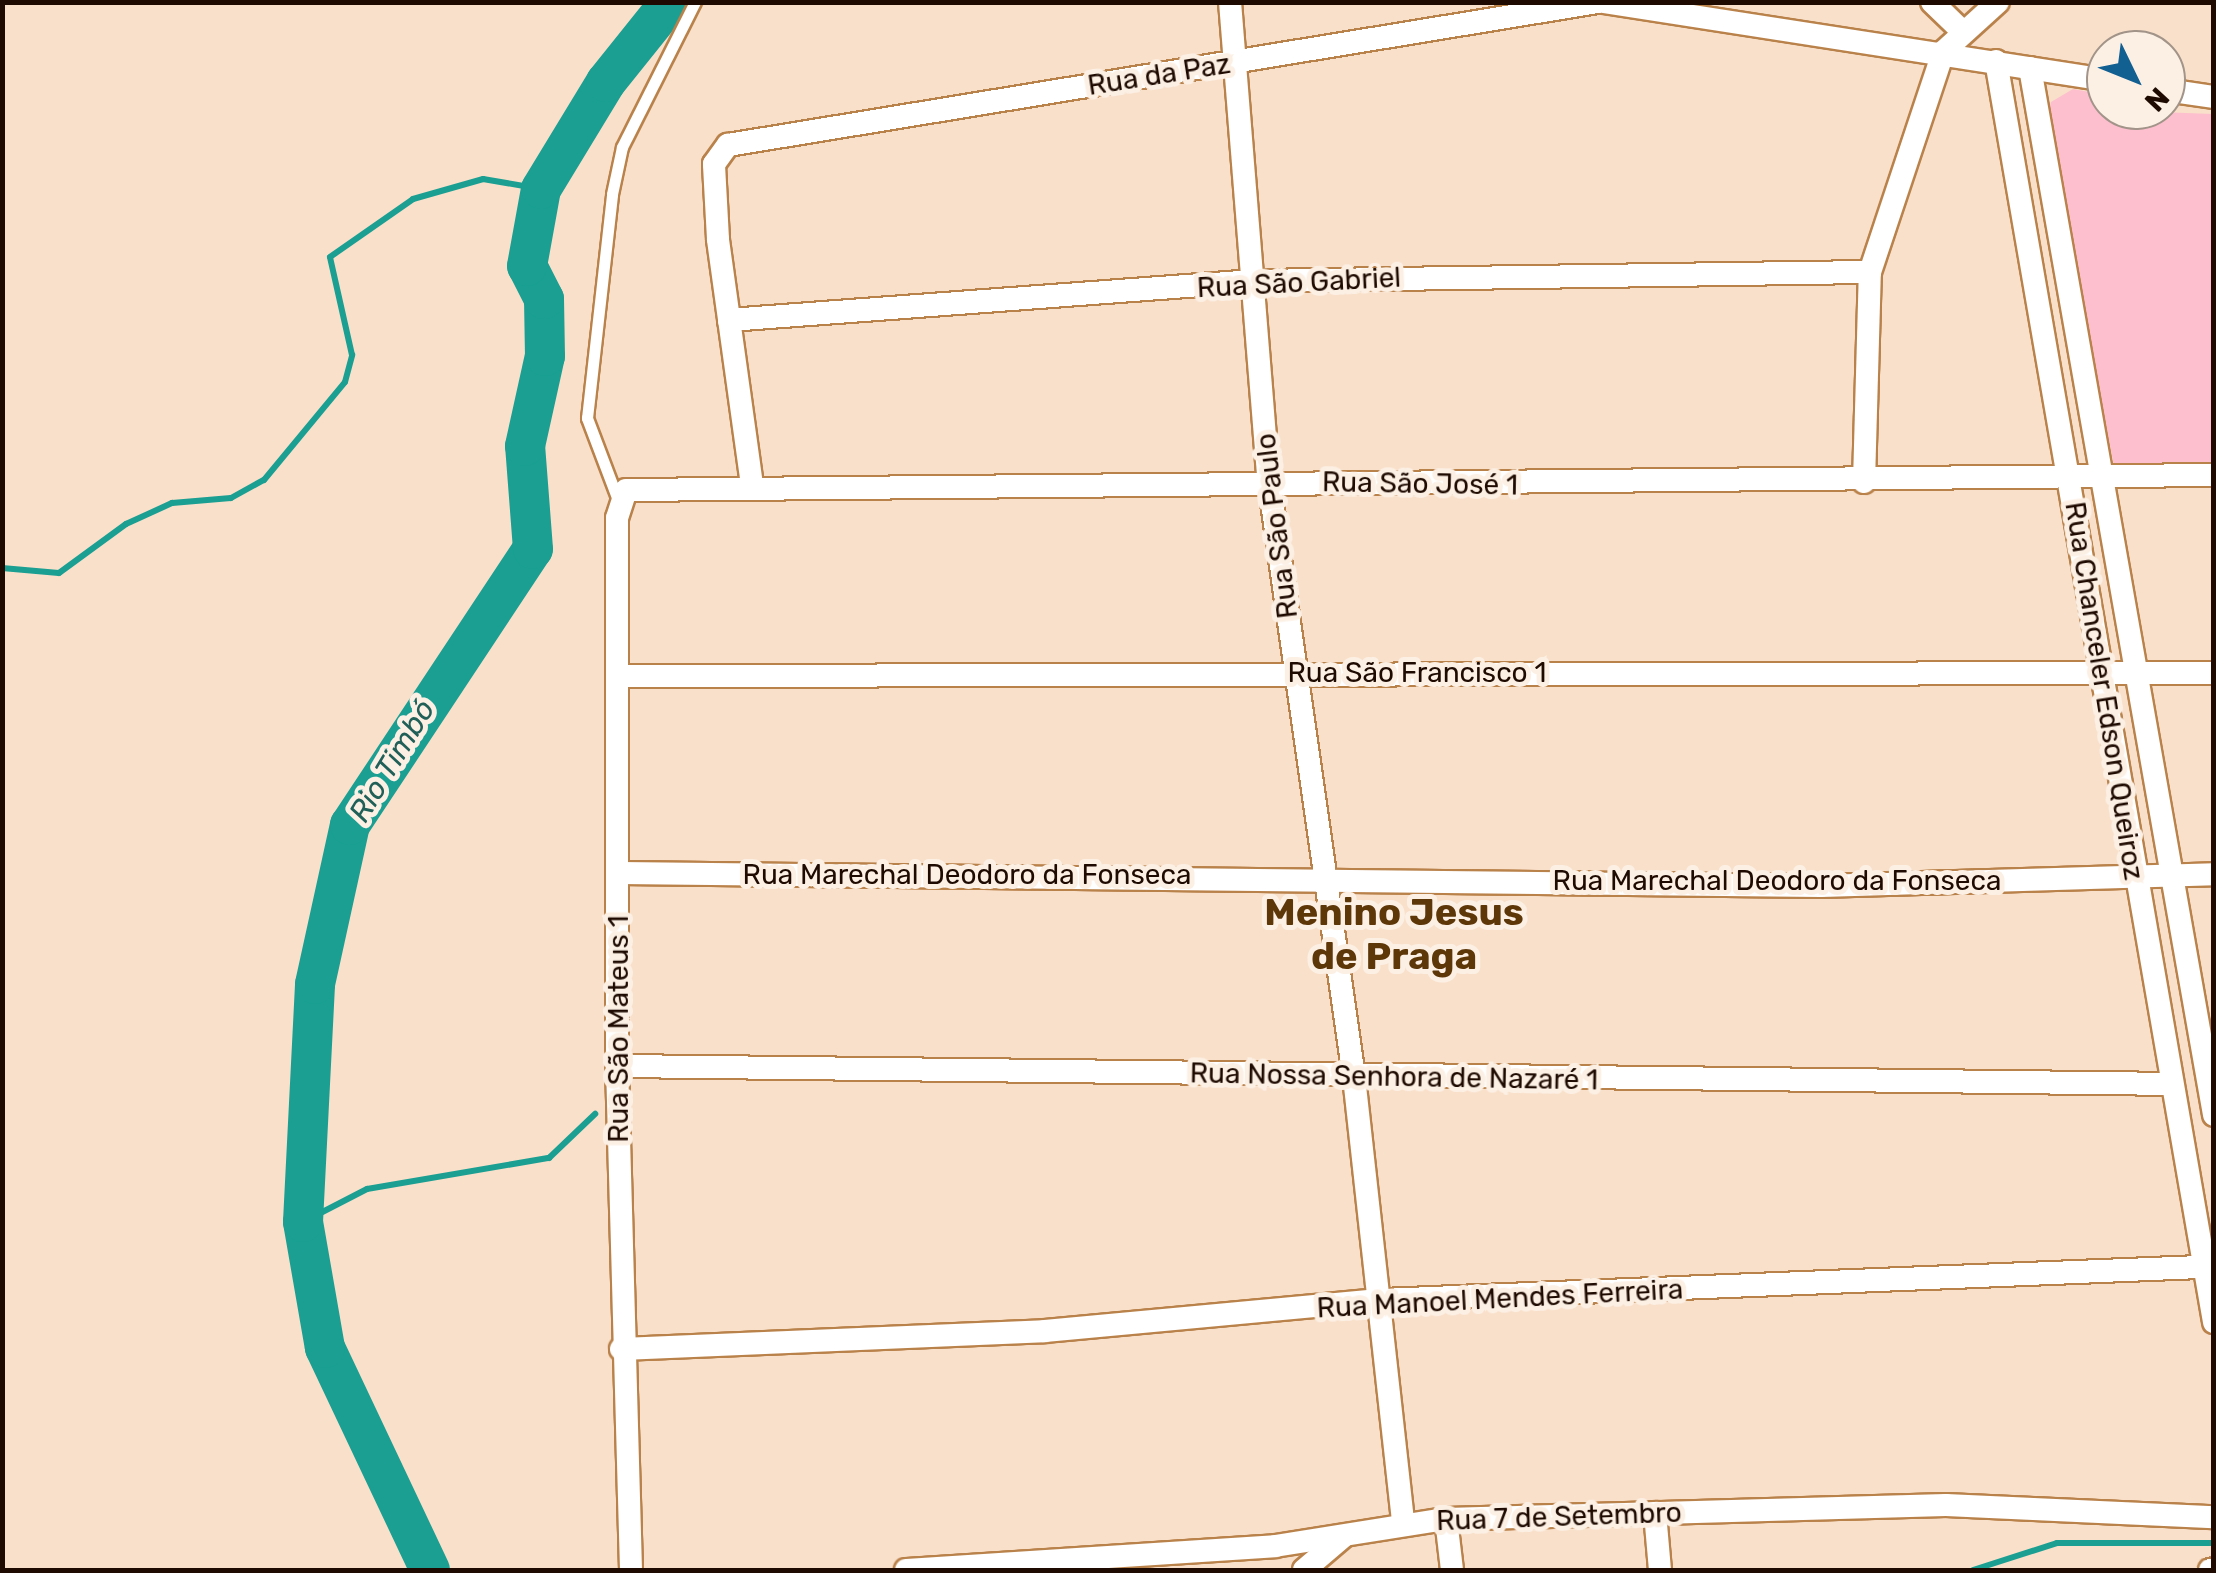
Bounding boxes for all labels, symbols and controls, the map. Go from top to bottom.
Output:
north arrow [2086,30,2186,130]
street label: Rua da Paz [1085,47,1233,103]
text: N [2138,81,2176,118]
street label: Rua São Gabriel [1196,261,1402,305]
street label: Rua São Paulo [1249,432,1305,620]
street label: Rua São José 1 [1322,465,1518,503]
street label: Rua Chanceler Edson Queiroz [2057,499,2151,883]
street label: Rua São Francisco 1 [1288,656,1546,690]
water label: Rio Timbó [341,693,443,829]
street label: Rua Marechal Deodoro da Fonseca [743,858,1191,892]
street label: Rua Marechal Deodoro da Fonseca [1553,864,2001,898]
district label: Menino Jesus de Praga [1264,890,1524,979]
street label: Rua São Mateus 1 [602,915,636,1143]
street label: Rua Nossa Senhora de Nazaré 1 [1189,1057,1599,1097]
street label: Rua Manoel Mendes Ferreira [1316,1273,1684,1325]
street label: Rua 7 de Setembro [1436,1496,1682,1538]

